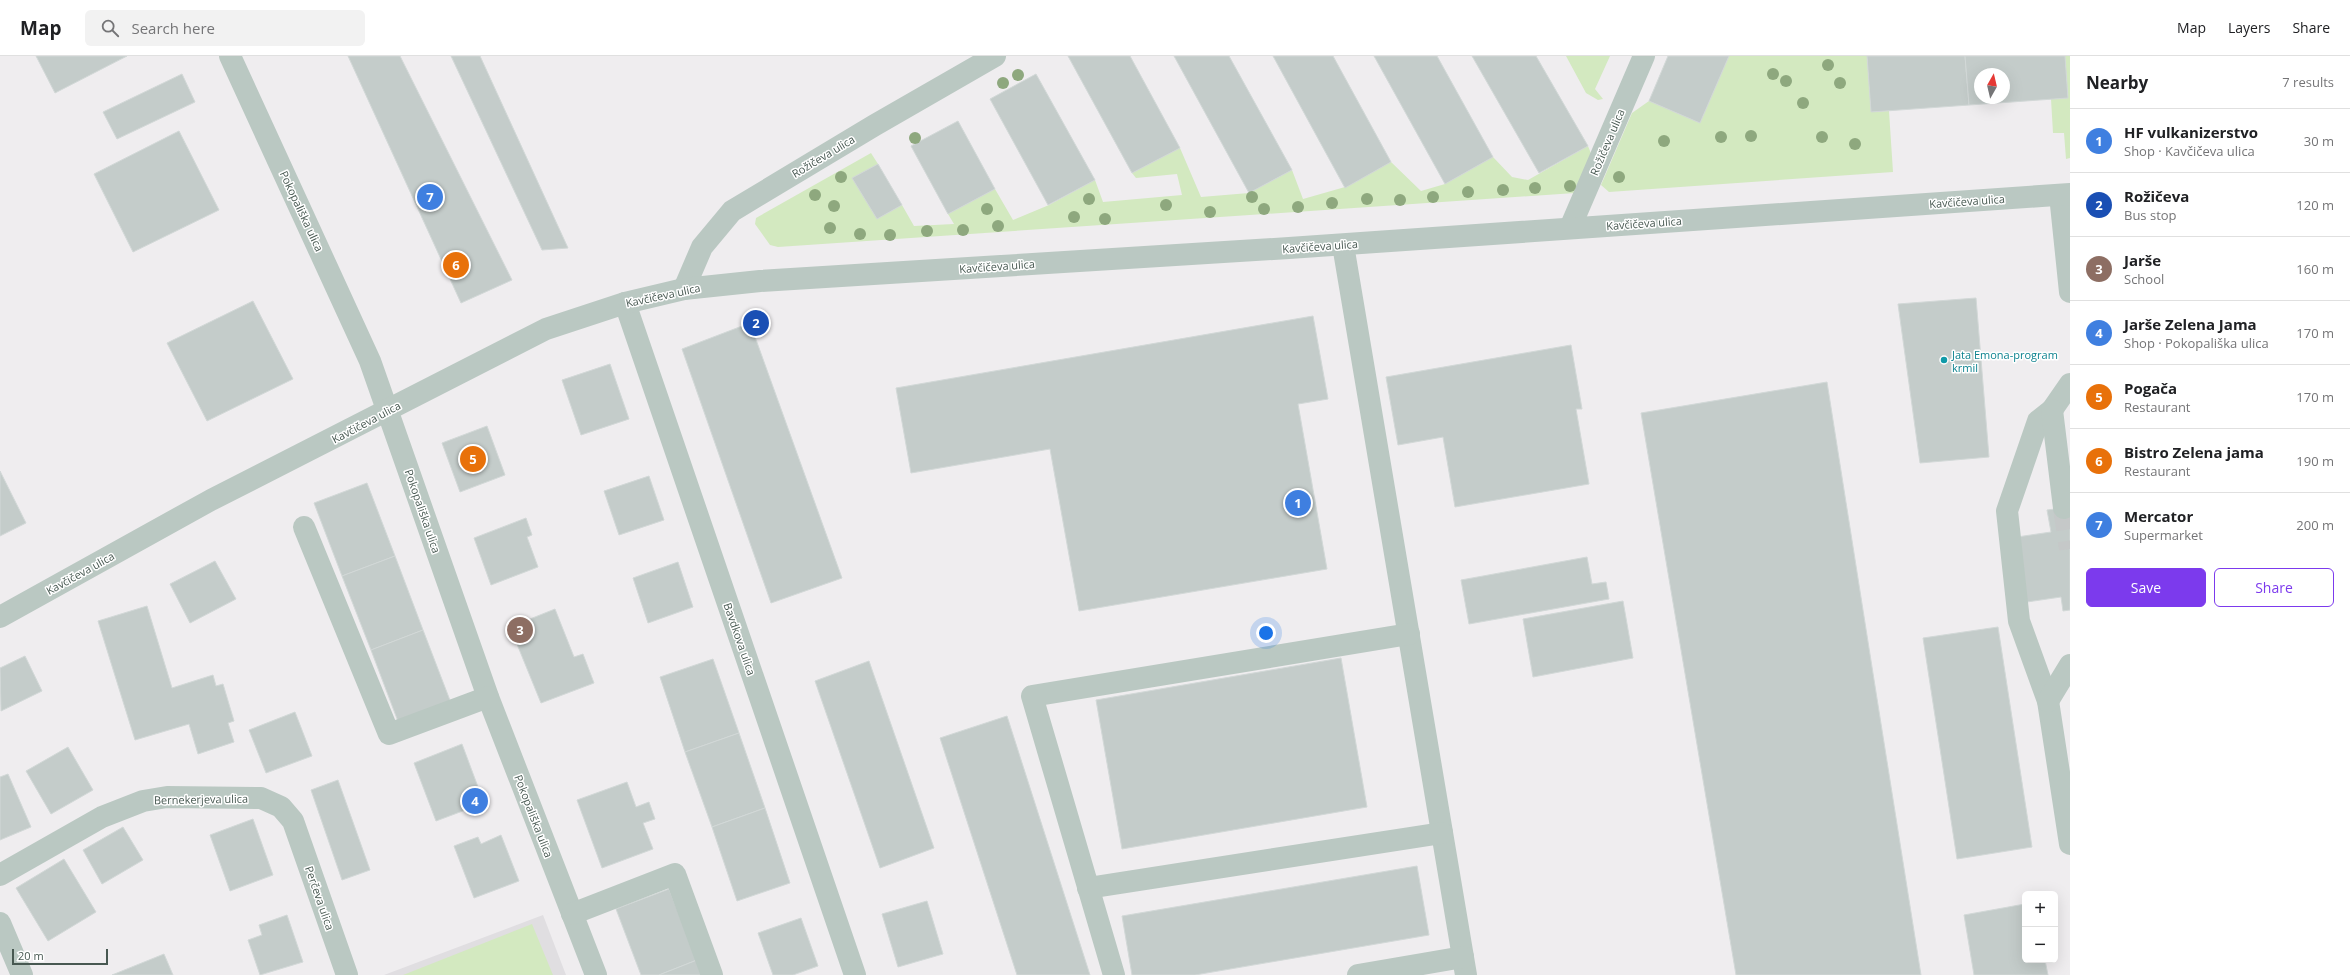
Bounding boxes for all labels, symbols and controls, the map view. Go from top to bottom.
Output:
search box [85,10,365,46]
text: Map [20,15,61,41]
icon: search [99,17,121,39]
text: Search here [131,18,215,38]
text: Map [2177,18,2206,37]
text: Layers [2228,18,2270,37]
text: Share [2292,18,2330,37]
north arrow [1974,68,2010,104]
text: Nearby [2086,71,2148,94]
text: 7 results [2282,73,2334,91]
street label: Rožičeva ulica [1586,106,1628,178]
text: HF vulkanizerstvo [2124,122,2258,142]
street label: Rožičeva ulica [789,131,857,181]
text: 1 [2095,132,2103,150]
text: 30 m [2304,132,2334,150]
text: Shop · Kavčičeva ulica [2124,142,2255,160]
street label: Pokopališka ulica [277,168,327,254]
pin: 7 [417,182,443,212]
text: Rožičeva [2124,186,2189,206]
street label: Kavčičeva ulica [1929,191,2005,211]
text: 2 [2095,196,2103,214]
text: 120 m [2296,196,2334,214]
text: Bus stop [2124,206,2177,224]
street label: Kavčičeva ulica [1606,213,1682,233]
street label: Kavčičeva ulica [1282,236,1358,256]
pin: 6 [443,250,469,280]
text: Jarše [2124,250,2161,270]
street label: Kavčičeva ulica [959,256,1035,276]
text: 3 [2095,260,2103,278]
text: 160 m [2296,260,2334,278]
text: School [2124,270,2164,288]
street label: Kavčičeva ulica [624,280,702,310]
pin: 2 [743,308,769,338]
text: Jarše Zelena Jama [2124,314,2257,334]
text: 4 [2095,324,2103,342]
text: 170 m [2296,324,2334,342]
text: Shop · Pokopališka ulica [2124,334,2269,352]
place label: Jata Emona-program krmil [1951,347,2058,375]
marker: Jata Emona-program krmil [1939,355,1949,365]
text: Pogača [2124,378,2177,398]
text: 5 [2095,388,2103,406]
text: 170 m [2296,388,2334,406]
street label: Kavčičeva ulica [329,398,403,446]
text: Restaurant [2124,398,2191,416]
text: Bistro Zelena jama [2124,442,2264,462]
pin: 5 [460,444,486,474]
text: 6 [2095,452,2103,470]
text: 190 m [2296,452,2334,470]
text: Restaurant [2124,462,2191,480]
street label: Pokopališka ulica [402,467,444,555]
pin: 1 [1285,488,1311,518]
text: Mercator [2124,506,2193,526]
text: 7 [2095,516,2103,534]
text: 200 m [2296,516,2334,534]
text: Supermarket [2124,526,2203,544]
street label: Kavčičeva ulica [43,548,117,598]
button: Save [2086,568,2206,607]
button: Share [2214,568,2334,607]
street label: Bavdkova ulica [721,601,759,677]
pin: 3 [507,615,533,645]
your location [1256,623,1276,643]
street label: Pokopališka ulica [511,772,557,860]
pin: 4 [462,786,488,816]
street label: Bernekerjeva ulica [154,791,248,807]
street label: Perčeva ulica [302,864,338,932]
map controls [2022,891,2058,963]
button: + [2022,891,2058,927]
button: − [2022,927,2058,963]
scale bar [12,947,108,966]
text: 20 m [18,948,44,963]

